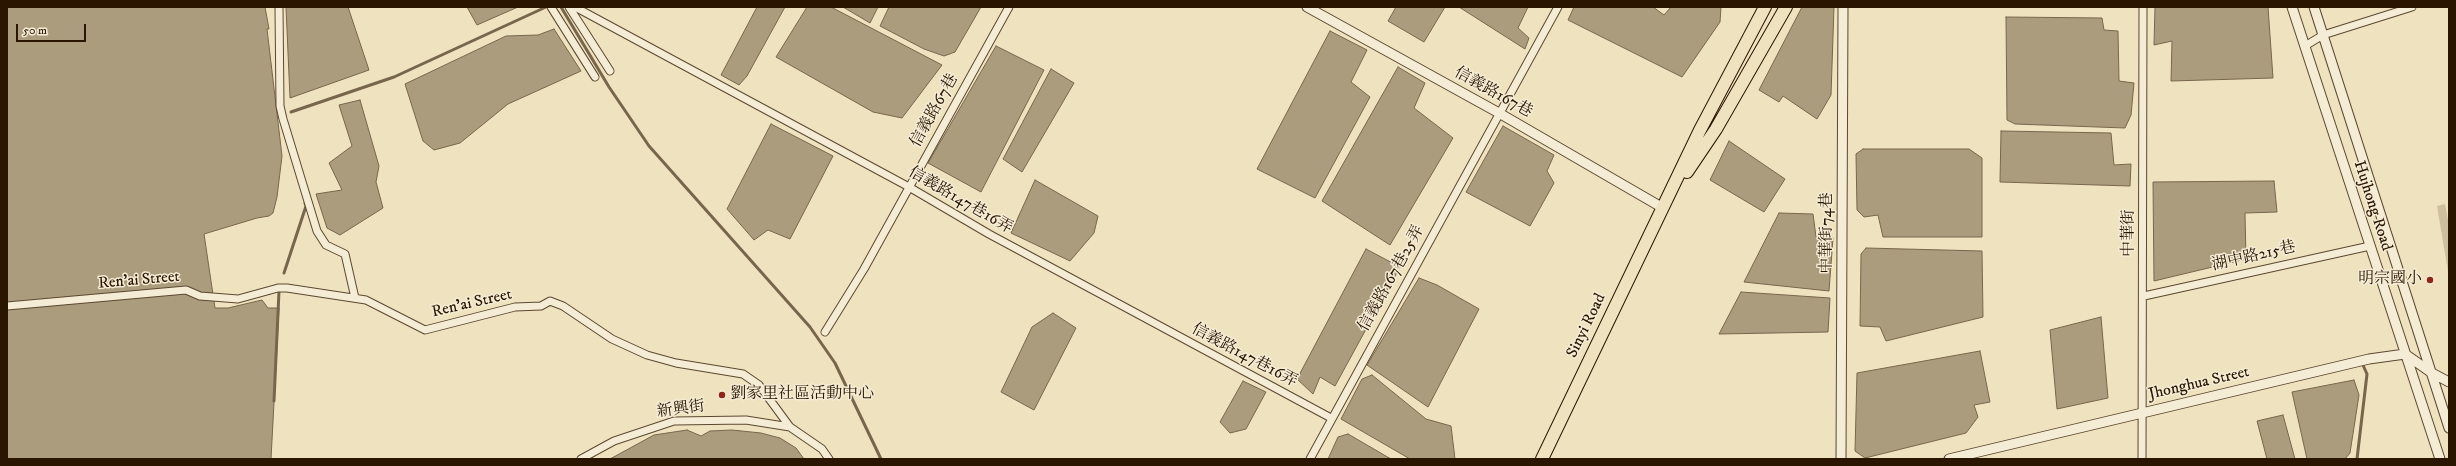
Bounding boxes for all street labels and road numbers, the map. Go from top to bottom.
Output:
street label: 信義路167巷 [1450,64,1536,122]
street label: 信義路67巷 [907,71,963,151]
street label: Hujhong Road [2348,159,2396,253]
street label: 信義路147巷16弄 [904,163,1016,239]
street label: 中華街74巷 [1818,192,1838,274]
street label: 中華街 [2120,209,2140,257]
street label: 信義路167巷25弄 [1355,223,1429,335]
street label: 湖中路215巷 [2210,238,2298,276]
street label: Ren'ai Street [98,268,180,294]
street label: Ren'ai Street [430,285,514,323]
street label: Sinyi Road [1563,291,1611,361]
street label: 信義路147巷16弄 [1188,320,1300,392]
street label: Jhonghua Street [2147,363,2251,405]
street label: 新興街 [656,398,706,422]

